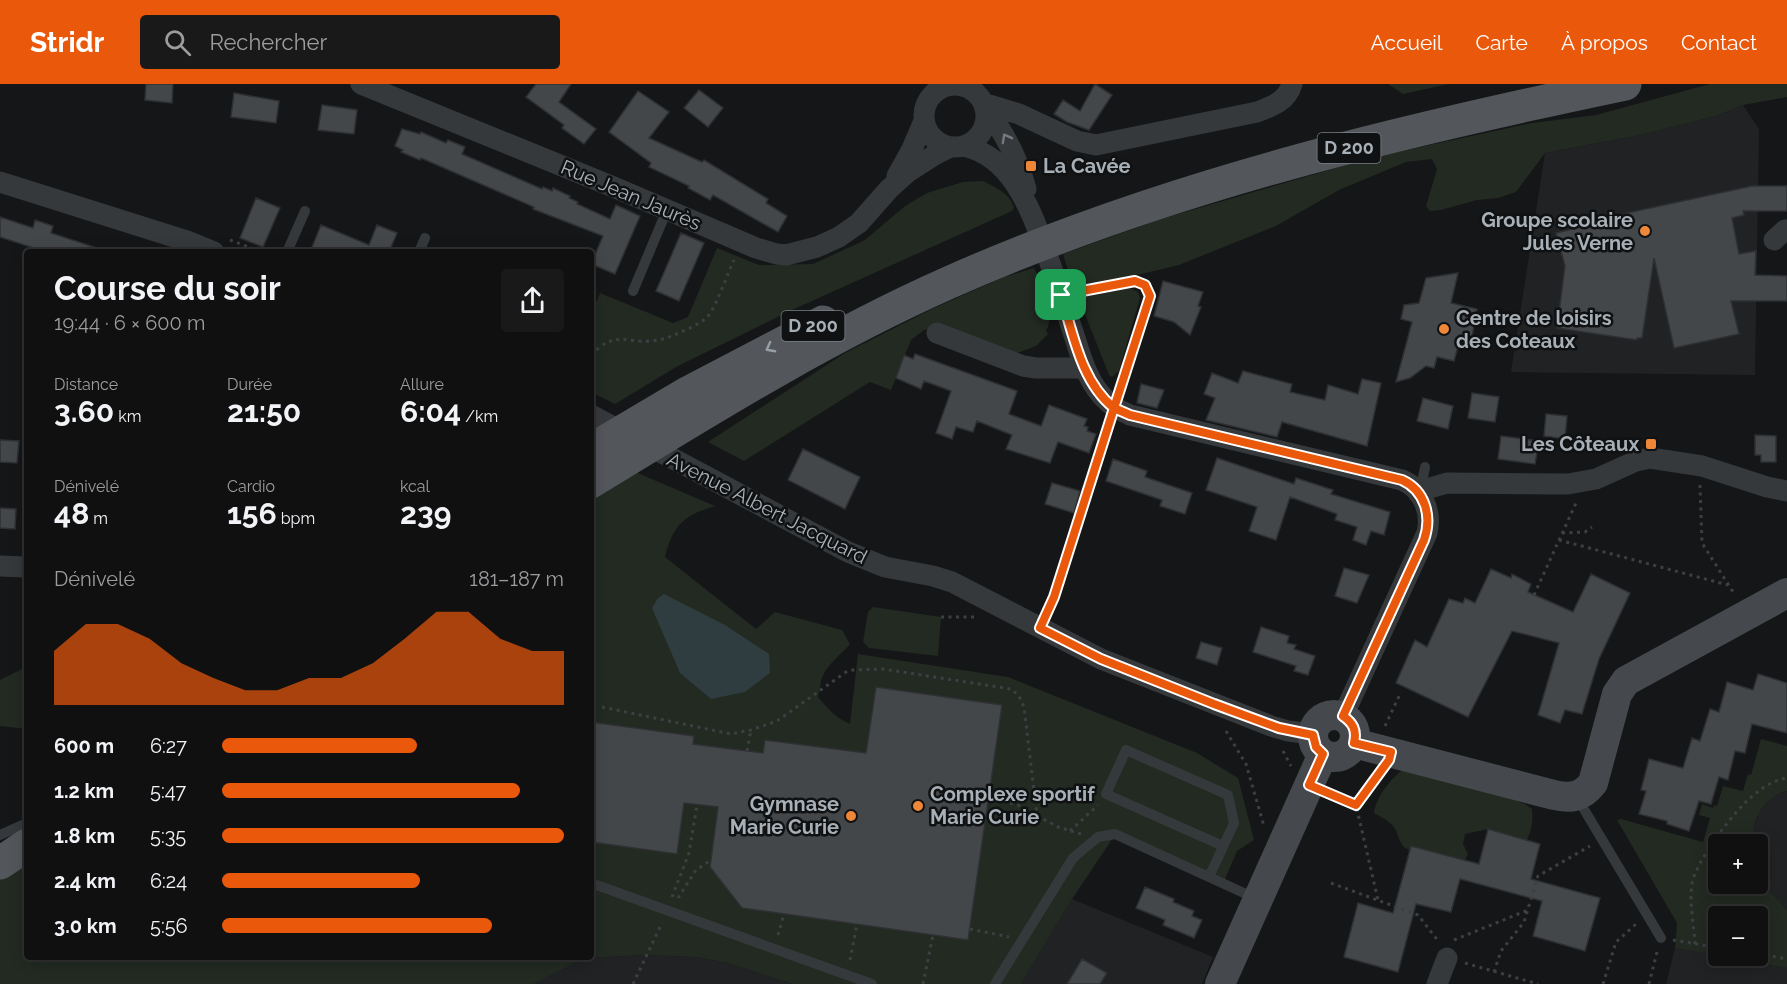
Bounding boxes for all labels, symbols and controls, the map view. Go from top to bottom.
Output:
search box [140,15,560,69]
text: Stridr [30,26,104,59]
icon: search [161,26,194,59]
text: Rechercher [209,29,327,55]
text: Accueil [1371,30,1443,55]
text: Carte [1476,30,1528,55]
text: À propos [1561,30,1648,55]
text: Contact [1681,30,1757,55]
road number: D 200 [1318,133,1380,163]
one-way arrow [1002,134,1013,144]
place label: La Cavée [1043,154,1130,178]
street label: Rue Jean Jaurès [557,155,705,235]
marker: La Cavée [1024,159,1038,173]
place label: Groupe scolaire Jules Verne [1481,208,1633,255]
marker: Groupe scolaire Jules Verne [1638,224,1652,238]
text: Course du soir [54,269,281,308]
button: share [501,269,564,332]
pin [1035,269,1086,320]
icon: arrive [1044,278,1077,311]
place label: Centre de loisirs des Coteaux [1456,306,1612,353]
text: 19:44 · 6 × 600 m [54,311,205,335]
road number: D 200 [782,311,844,341]
marker: Centre de loisirs des Coteaux [1437,322,1451,336]
one-way arrow [766,341,776,352]
text: Distance [54,375,118,394]
text: Durée [227,375,272,394]
text: Allure [400,375,444,394]
text: 3.60 [54,394,114,429]
text: 21:50 [227,394,301,429]
text: 6:04 [400,394,461,429]
text: km [114,407,141,426]
text: /km [461,407,498,426]
place label: Les Côteaux [1521,432,1639,456]
marker: Les Côteaux [1644,437,1658,451]
street label: Avenue Albert Jacquard [663,447,871,569]
text: Dénivelé [54,477,119,496]
text: Cardio [227,477,275,496]
text: kcal [400,477,430,496]
text: 48 [54,496,89,531]
text: 156 [227,496,277,531]
text: 239 [400,496,451,531]
text: m [89,509,108,528]
text: bpm [277,509,315,528]
text: Dénivelé [54,567,135,591]
text: 181–187 m [469,567,564,591]
text: 600 m [54,734,114,758]
text: 6:27 [150,734,187,758]
text: 1.2 km [54,779,114,803]
text: 5:47 [150,779,186,803]
place label: Complexe sportif Marie Curie [930,782,1095,829]
place label: Gymnase Marie Curie [730,792,839,839]
marker: Complexe sportif Marie Curie [911,799,925,813]
marker: Gymnase Marie Curie [844,809,858,823]
text: 1.8 km [54,824,115,848]
text: 5:35 [150,824,186,848]
map controls [1708,834,1768,966]
button: + [1708,834,1768,894]
text: 2.4 km [54,869,116,893]
text: 6:24 [150,869,187,893]
button: − [1708,906,1768,966]
text: 3.0 km [54,914,117,938]
text: 5:56 [150,914,188,938]

